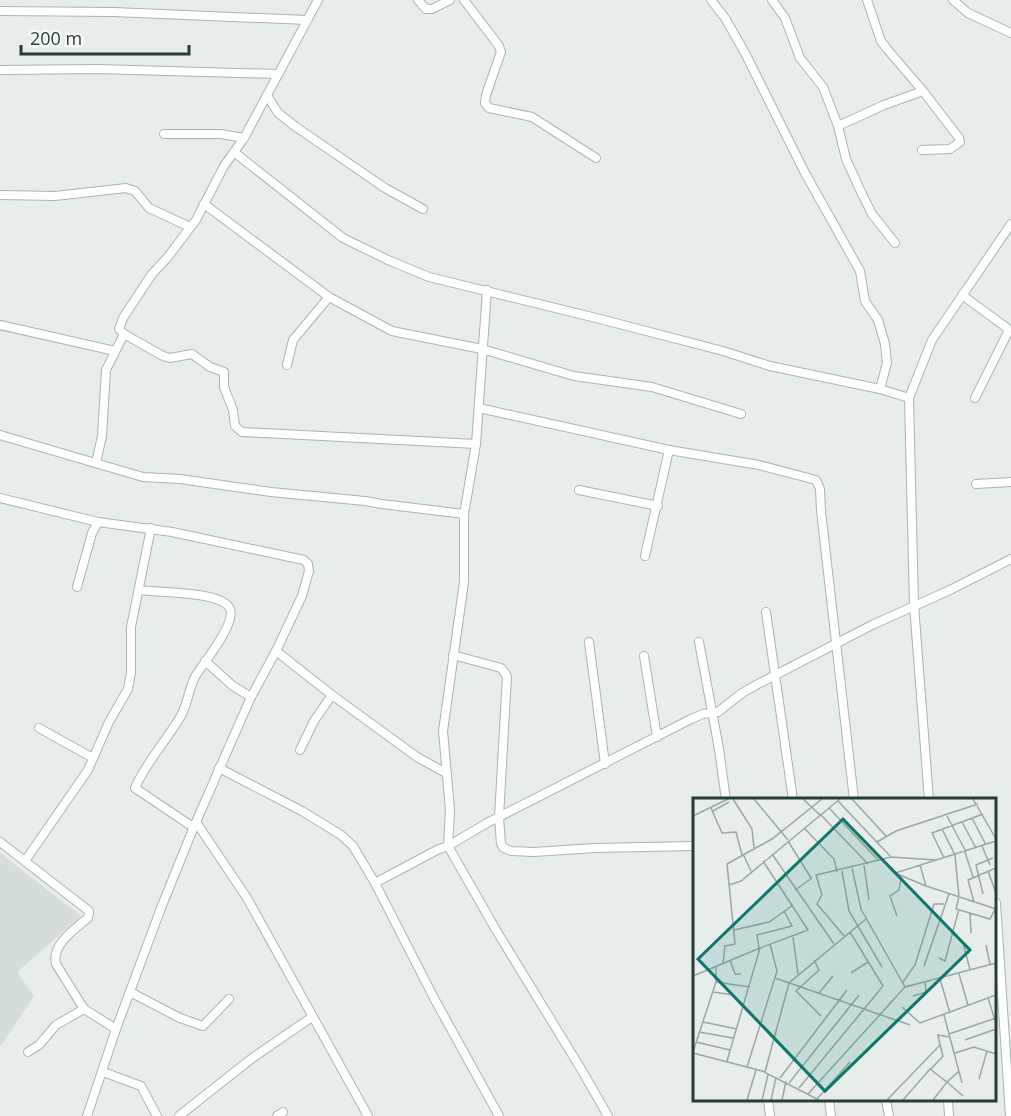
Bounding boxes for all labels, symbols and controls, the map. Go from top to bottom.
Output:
scale bar [21,18,189,56]
text: 200 m [30,26,82,50]
inset map [693,798,996,1101]

